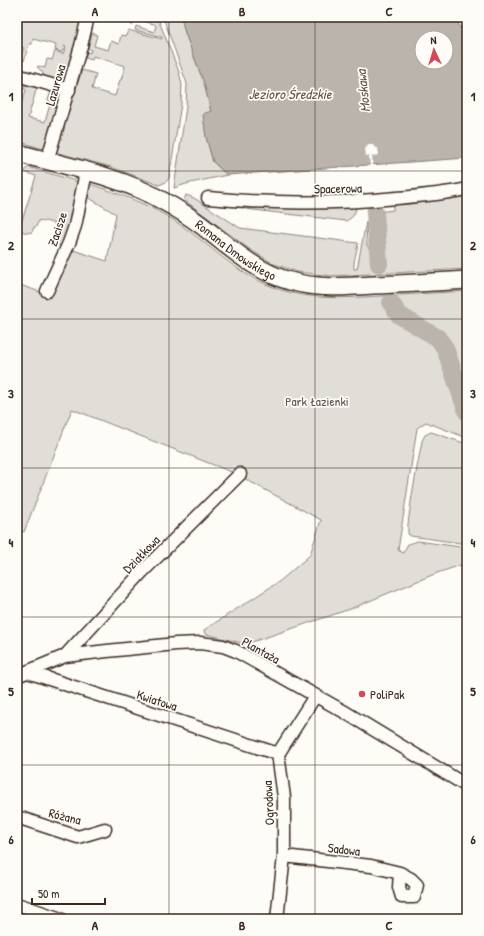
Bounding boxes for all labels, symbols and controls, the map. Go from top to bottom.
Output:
text: A [92,2,99,20]
text: B [239,2,246,20]
text: C [385,2,393,20]
north arrow [414,30,454,70]
text: N [430,33,437,47]
street label: Lazurowa [41,62,69,108]
water label: Moskawa [351,67,374,113]
water label: Jezioro Średzkie [248,84,333,103]
text: 1 [9,87,14,105]
text: 1 [471,87,476,105]
street label: Spacerowa [314,179,362,197]
street label: Zacisze [43,209,71,249]
street label: Romana Dmowskiego [192,215,279,284]
text: 2 [8,236,15,254]
text: 2 [470,236,477,254]
text: 3 [8,384,14,402]
text: 3 [470,384,476,402]
park label: Park Łazienki [285,392,349,410]
street label: Działkowa [118,531,164,577]
text: 4 [9,533,14,551]
text: 4 [471,533,476,551]
street label: Plantaża [239,632,283,668]
text: 5 [8,682,14,700]
text: 5 [470,682,476,700]
street label: Kwiatowa [134,685,180,715]
place label: PoliPak [370,685,405,703]
marker: PoliPak [357,689,367,699]
street label: Ogrodowa [258,780,278,826]
street label: Różana [47,803,83,829]
text: 6 [8,830,14,848]
text: 6 [470,830,476,848]
street label: Sadowa [327,838,361,860]
scale bar [32,880,105,906]
text: 50 m [38,885,59,902]
text: A [92,916,99,934]
text: B [239,916,246,934]
text: C [385,916,393,934]

